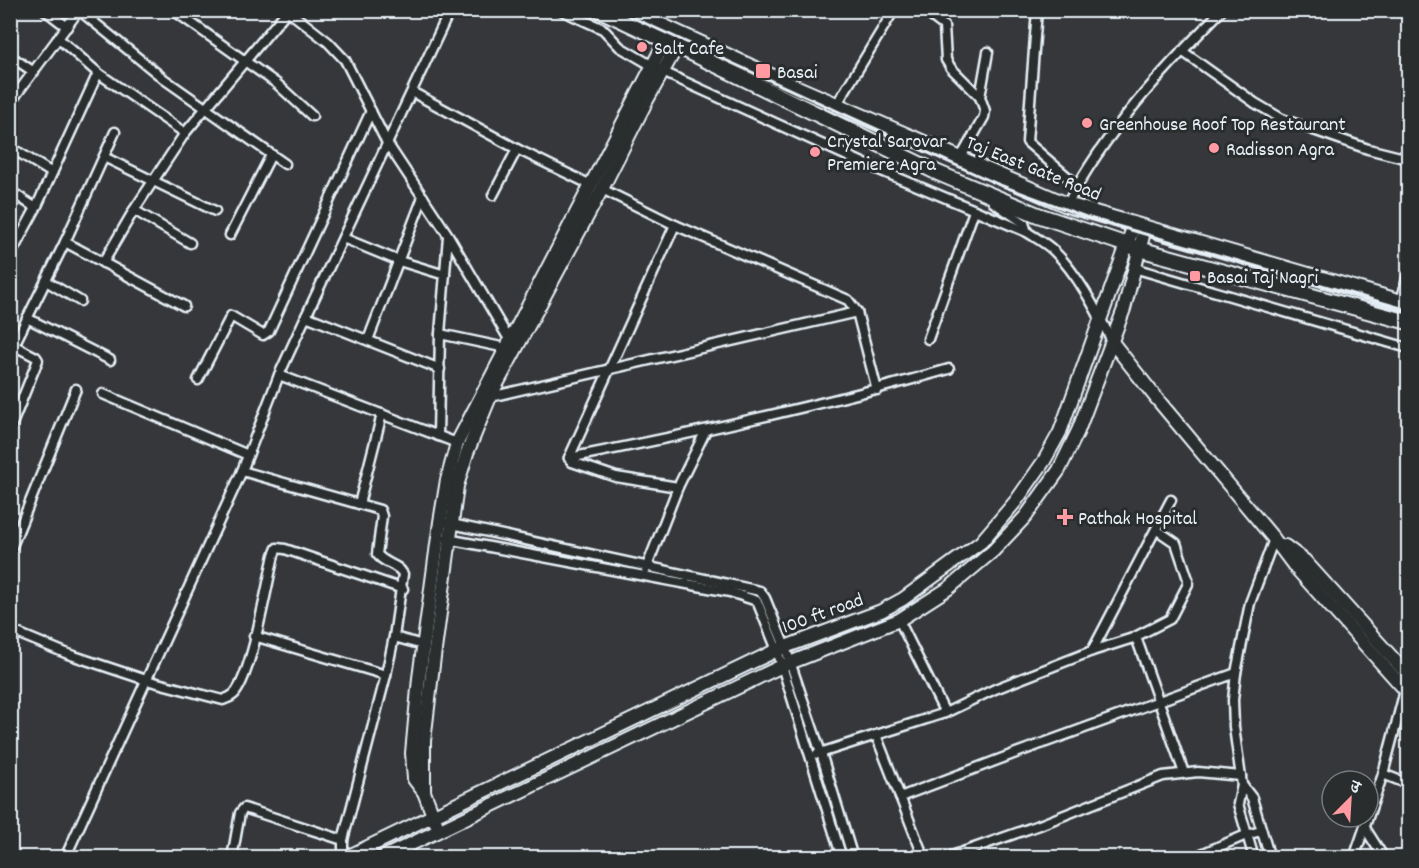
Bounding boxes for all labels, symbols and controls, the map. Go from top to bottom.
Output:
place label: Salt Cafe [654,36,724,64]
marker: Salt Cafe [635,40,649,54]
place label: Basai [777,60,818,88]
marker: Basai [754,62,772,80]
place label: Greenhouse Roof Top Restaurant [1099,112,1346,140]
marker: Greenhouse Roof Top Restaurant [1080,116,1094,130]
place label: Crystal Sarovar Premiere Agra [827,129,947,180]
street label: Taj East Gate Road [961,130,1105,210]
place label: Radisson Agra [1226,137,1335,165]
marker: Radisson Agra [1207,141,1221,155]
marker: Crystal Sarovar Premiere Agra [808,145,822,159]
place label: Basai Taj Nagri [1207,265,1319,293]
marker: Basai Taj Nagri [1188,269,1202,283]
place label: Pathak Hospital [1078,506,1197,534]
marker: Pathak Hospital [1056,508,1074,526]
street label: 100 ft road [778,587,868,642]
north arrow [1320,769,1380,829]
text: उ [1345,775,1365,800]

